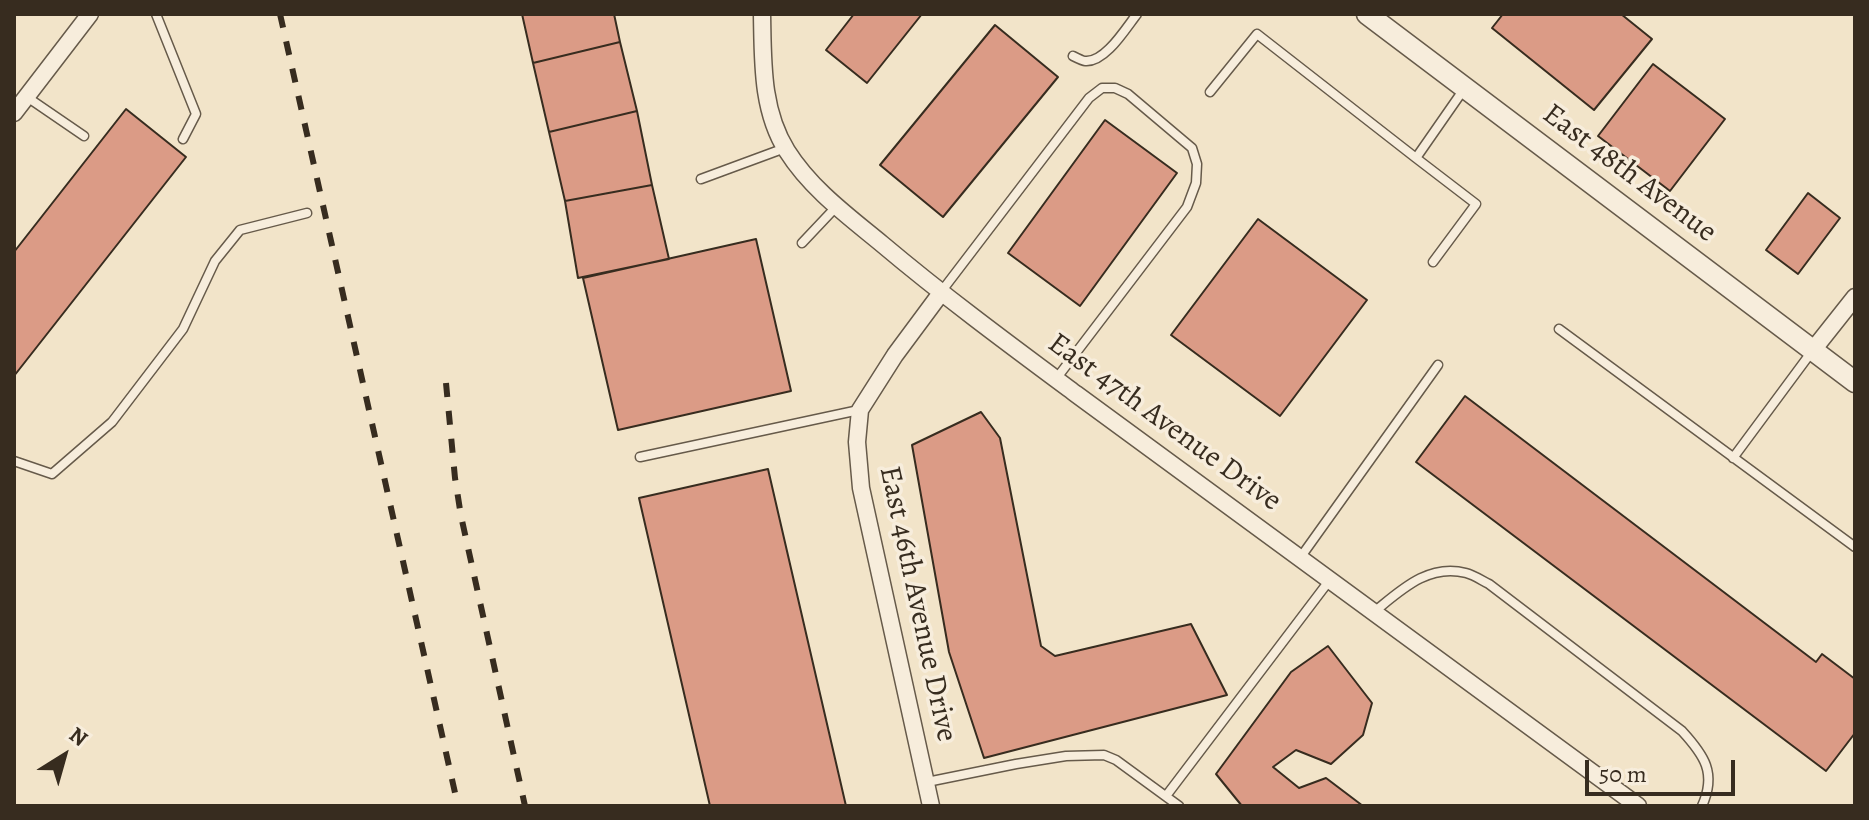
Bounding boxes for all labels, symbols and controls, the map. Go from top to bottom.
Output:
street label: East 48th Avenue [1535,97,1723,251]
street label: East 47th Avenue Drive [1040,326,1288,520]
street label: East 46th Avenue Drive [870,463,964,745]
north arrow [24,716,104,796]
text: N [63,720,94,754]
scale bar [1589,744,1739,794]
text: 50 m [1599,758,1647,790]

